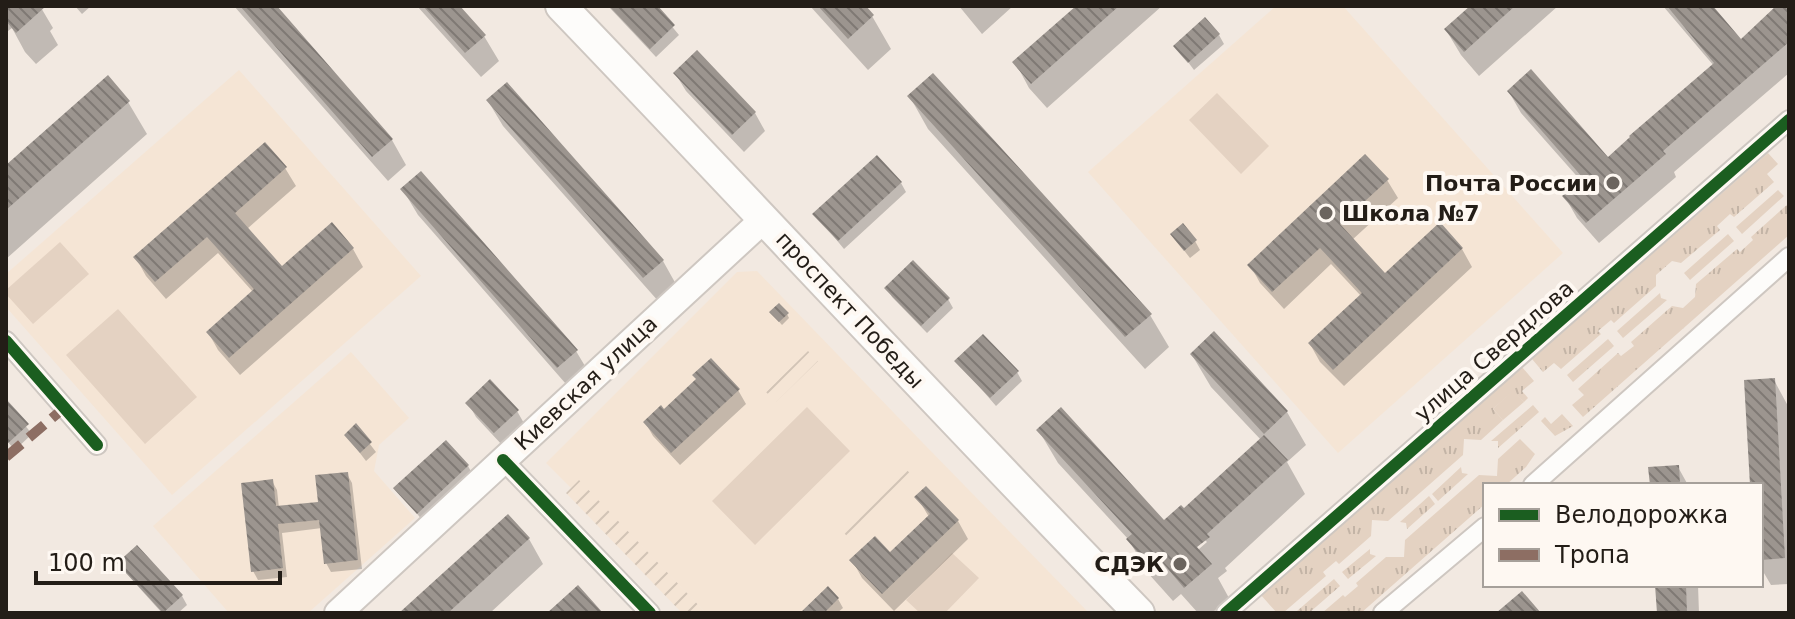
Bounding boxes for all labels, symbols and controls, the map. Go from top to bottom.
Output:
place label: Почта России [1425,171,1597,196]
marker: Почта России [1604,174,1622,192]
place label: Школа №7 [1342,201,1480,226]
marker: Школа №7 [1317,204,1335,222]
street label: проспект Победы [771,227,929,393]
street label: улица Свердлова [1410,275,1578,427]
street label: Киевская улица [510,311,662,455]
legend [1483,483,1763,587]
text: Велодорожка [1555,501,1728,529]
scale bar [36,535,280,585]
text: Тропа [1554,541,1630,569]
text: 100 m [48,549,125,577]
place label: СДЭК [1094,552,1164,577]
marker: СДЭК [1171,555,1189,573]

